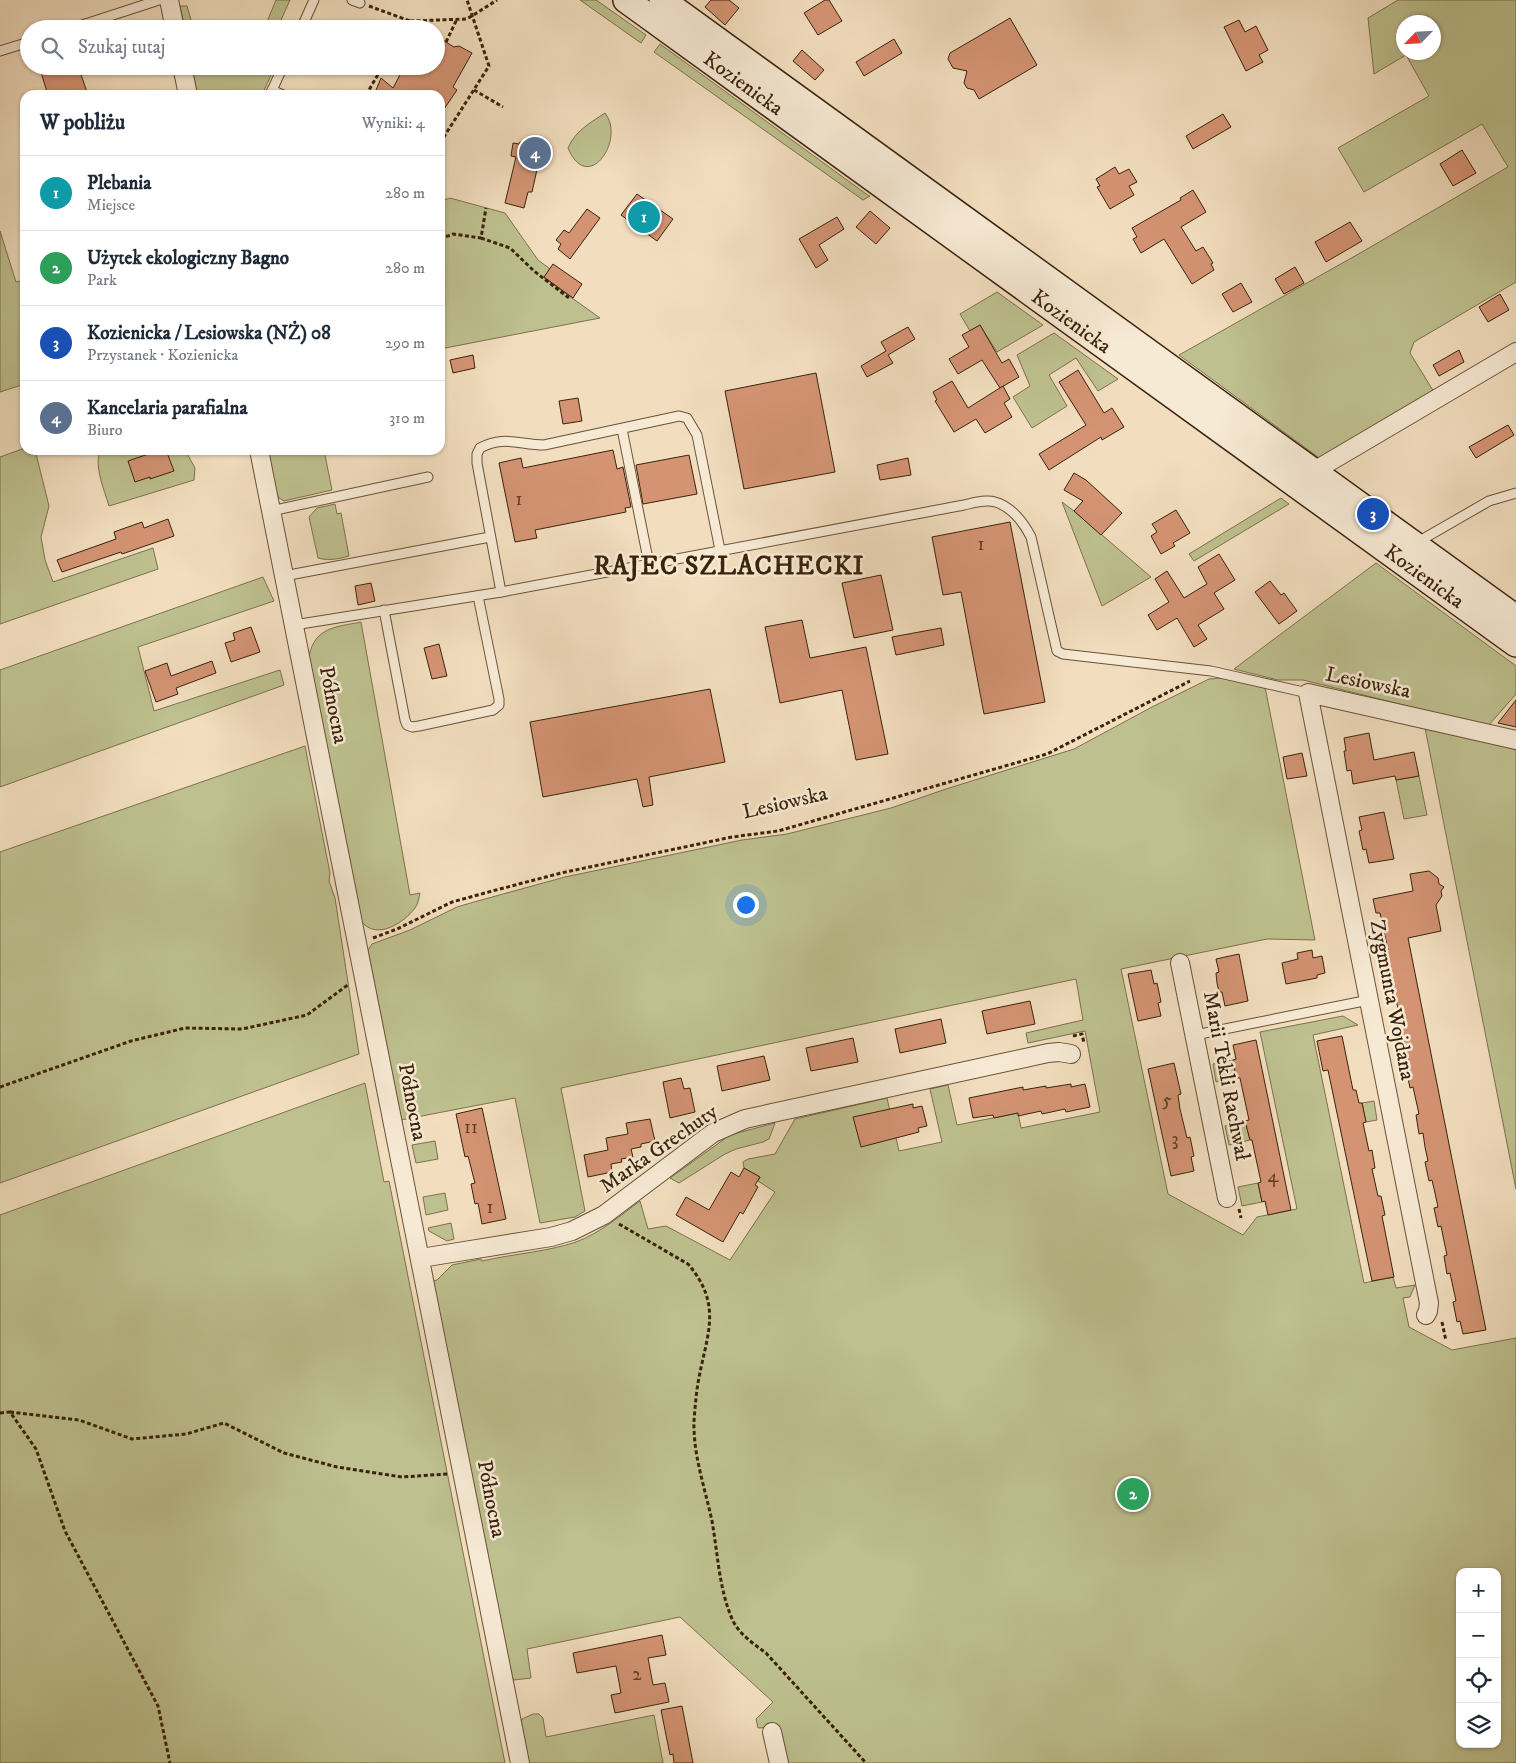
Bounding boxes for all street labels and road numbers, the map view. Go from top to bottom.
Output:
street label: Kozienicka [698,46,788,122]
street label: Kozienicka [1026,284,1116,360]
street label: Kozienicka [1379,539,1469,615]
street label: Lesiowska [1323,661,1413,705]
street label: Północna [313,664,353,746]
street label: Lesiowska [740,781,830,825]
street label: Zygmunta Wojdana [1364,918,1420,1082]
street label: Marii Tekli Rachwał [1197,989,1255,1163]
street label: Północna [392,1061,432,1143]
street label: Marka Grechuty [595,1098,724,1199]
street label: Północna [471,1458,511,1540]

